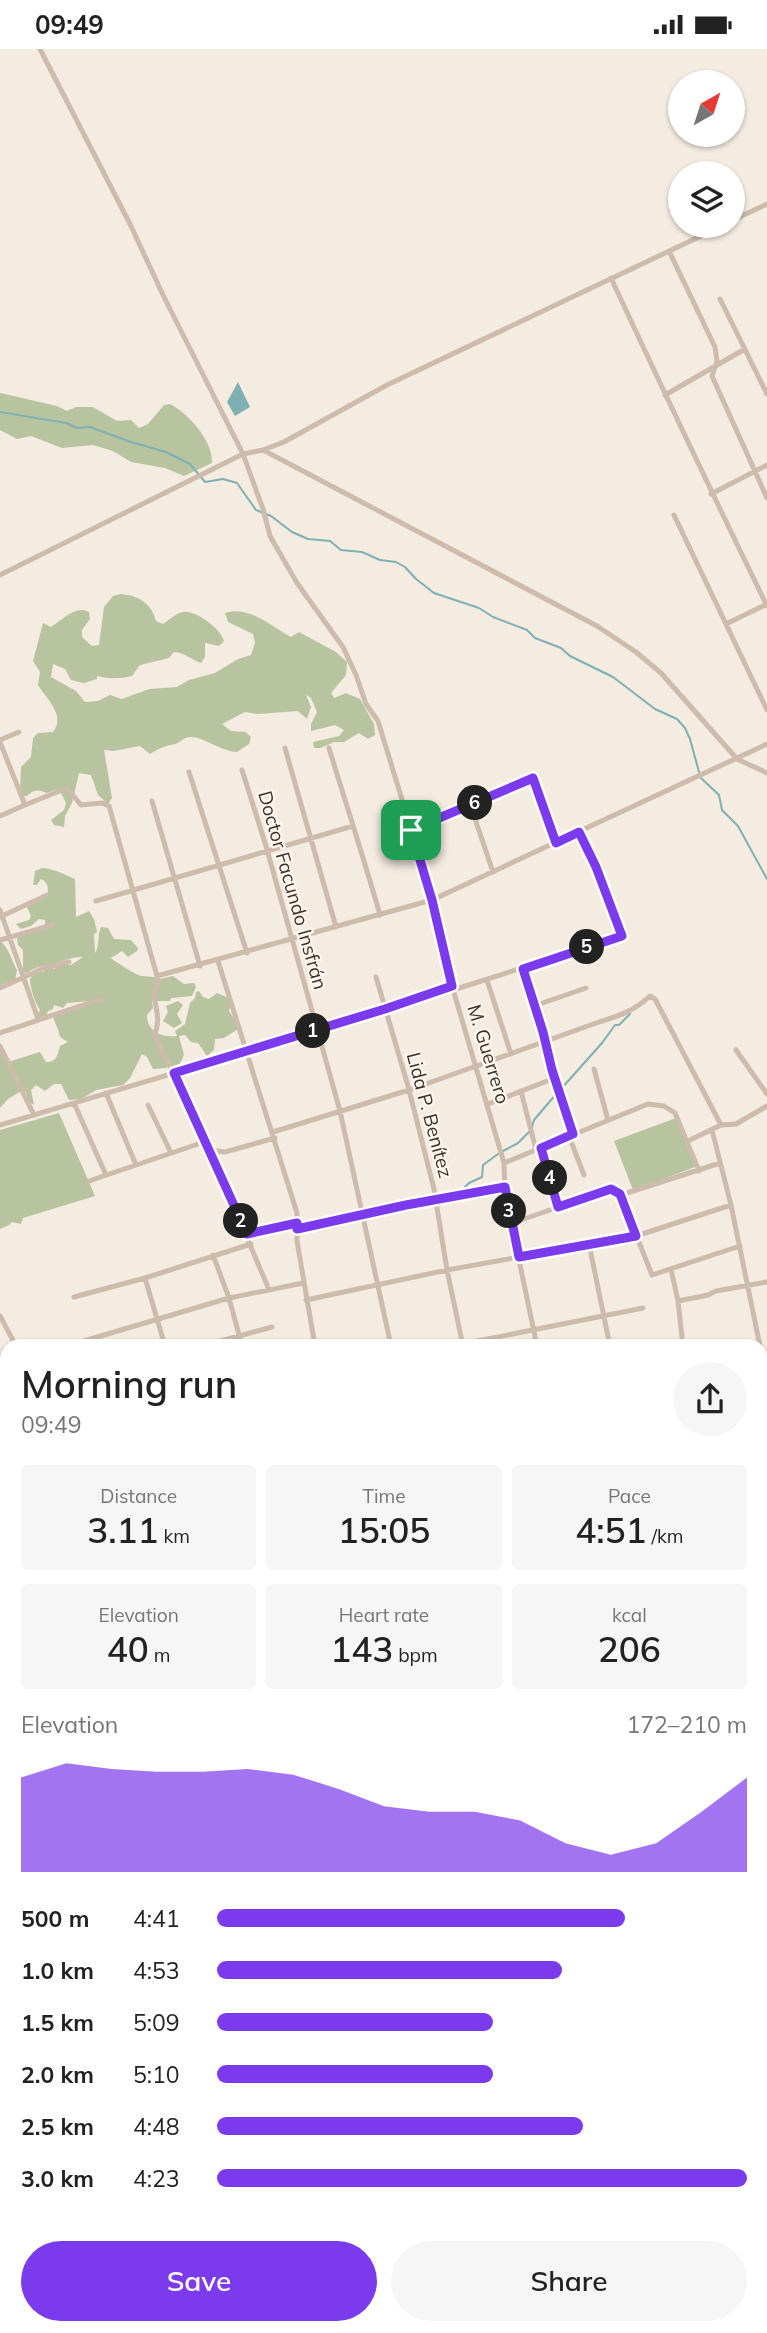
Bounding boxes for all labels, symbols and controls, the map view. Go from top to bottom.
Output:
text: 09:49 [35,8,104,41]
north arrow [668,70,746,147]
map controls [668,70,745,238]
button: layers [668,161,745,238]
pin: 6 [458,785,492,821]
street label: Doctor Facundo Insfrán [253,788,333,992]
text: 6 [469,790,480,814]
pin [381,800,441,860]
icon: arrive [392,811,430,849]
pin: 5 [570,929,604,965]
text: 5 [581,934,592,958]
street label: M. Guerrero [463,1002,515,1106]
pin: 1 [296,1013,330,1049]
text: 1 [307,1018,318,1042]
street label: Lida P. Benítez [402,1050,458,1181]
pin: 4 [532,1161,568,1195]
text: 4 [544,1165,555,1189]
pin: 3 [491,1193,526,1229]
text: 3 [503,1198,514,1222]
pin: 2 [224,1203,258,1239]
text: 2 [235,1208,246,1232]
text: Morning run [21,1360,237,1408]
button: share [673,1362,747,1436]
text: 09:49 [21,1410,81,1439]
text: Distance [100,1484,177,1508]
text: Time [362,1484,406,1508]
text: Pace [608,1484,651,1508]
text: 3.11 [87,1508,159,1552]
text: 15:05 [338,1508,430,1552]
text: 4:51 [575,1508,647,1552]
text: km [159,1524,190,1548]
text: /km [647,1524,683,1548]
text: Elevation [98,1603,179,1627]
text: Heart rate [339,1603,429,1627]
text: kcal [612,1603,647,1627]
text: 40 [107,1627,149,1671]
text: 143 [330,1627,393,1671]
text: 206 [598,1627,661,1671]
text: m [149,1643,171,1667]
text: bpm [393,1643,438,1667]
text: Elevation [21,1710,118,1739]
text: 172–210 m [626,1710,747,1739]
text: 500 m [21,1904,89,1933]
text: 4:41 [133,1904,180,1933]
text: 1.0 km [21,1956,94,1985]
text: 4:53 [133,1956,180,1985]
text: 1.5 km [21,2008,94,2037]
text: 5:09 [133,2008,180,2037]
text: 2.0 km [21,2060,94,2089]
text: 5:10 [133,2060,180,2089]
text: 2.5 km [21,2112,94,2141]
text: 4:48 [133,2112,180,2141]
text: 3.0 km [21,2164,94,2193]
text: 4:23 [133,2164,180,2193]
button: Save [21,2241,377,2321]
button: Share [391,2241,747,2321]

